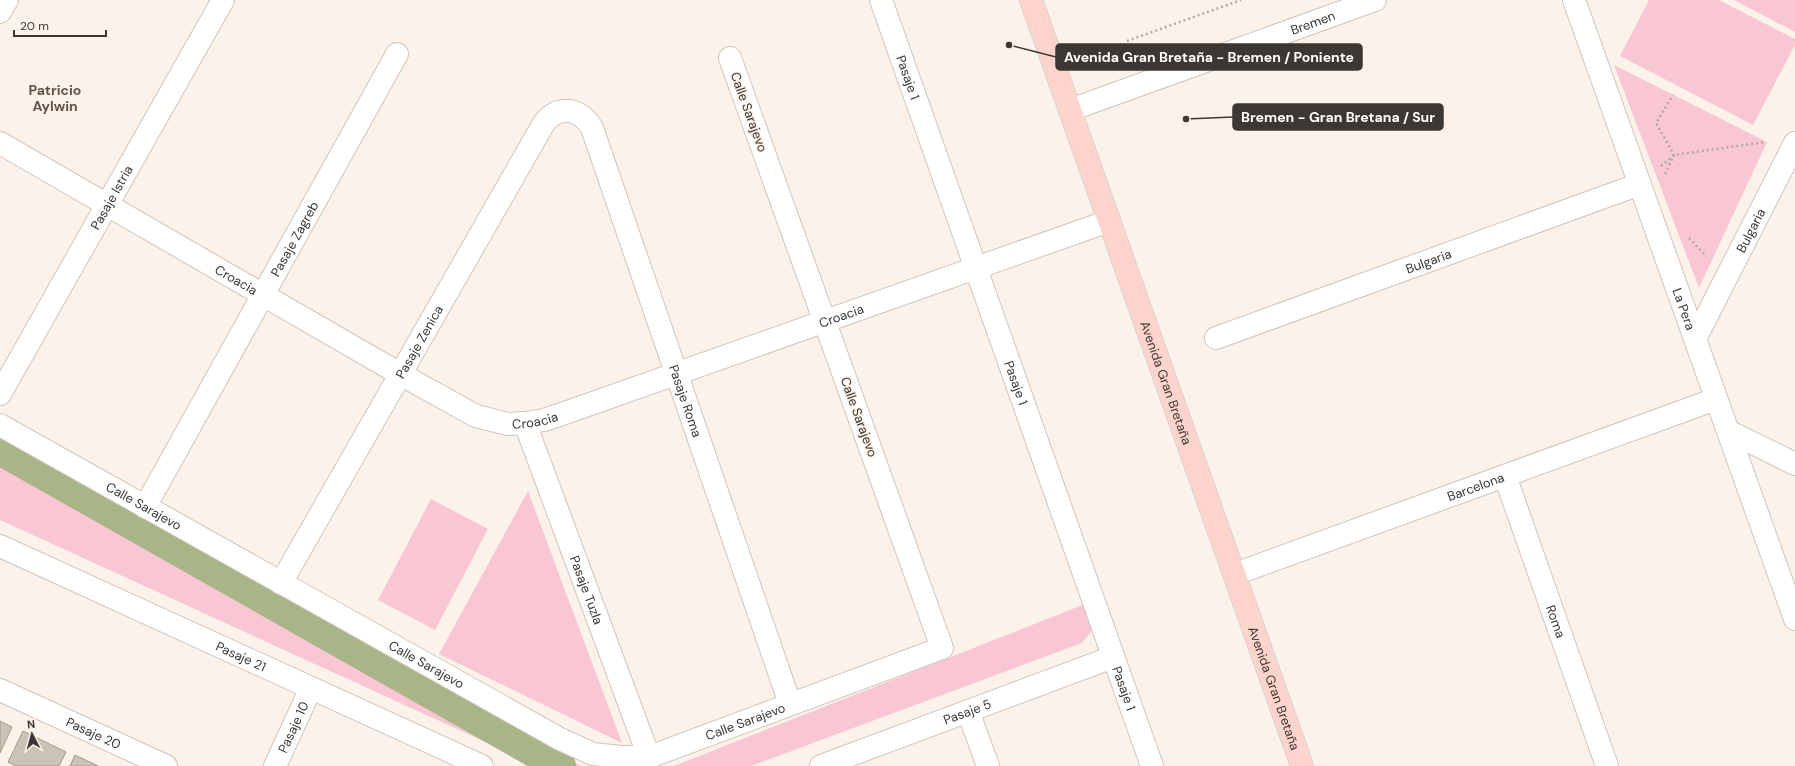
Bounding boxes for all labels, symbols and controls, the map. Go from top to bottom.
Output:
street label: Bremen [1288,7,1337,38]
scale bar [14,12,106,38]
text: 20 m [20,18,49,34]
callout: Avenida Gran Bretaña - Bremen / Poniente [1056,44,1362,70]
text: Avenida Gran Bretaña - Bremen / Poniente [1064,48,1354,66]
street label: Pasaje 1 [893,53,924,102]
street label: Calle Sarajevo [727,70,771,155]
district label: Patricio Aylwin [29,81,81,115]
callout: Bremen - Gran Bretana / Sur [1233,104,1443,130]
text: Bremen - Gran Bretana / Sur [1241,108,1435,126]
street label: Pasaje Istria [86,162,136,233]
street label: Pasaje Zagreb [267,198,322,279]
street label: Bulgaria [1732,205,1769,255]
street label: Bulgaria [1403,245,1454,277]
street label: Croacia [212,261,261,298]
street label: La Pera [1669,285,1700,332]
street label: Croacia [816,300,866,331]
street label: Pasaje Zenica [391,302,447,381]
street label: Avenida Gran Bretaña [1137,319,1196,447]
street label: Pasaje 1 [1001,358,1032,407]
street label: Pasaje Roma [665,362,706,439]
street label: Calle Sarajevo [837,375,881,460]
street label: Croacia [512,407,560,432]
street label: Barcelona [1445,468,1506,505]
street label: Calle Sarajevo [103,478,185,534]
street label: Pasaje Tuzla [566,553,607,627]
street label: Roma [1542,603,1570,640]
street label: Avenida Gran Bretaña [1245,624,1304,752]
street label: Calle Sarajevo [386,636,468,692]
street label: Pasaje 21 [213,637,269,675]
street label: Pasaje 1 [1109,664,1140,713]
street label: Pasaje 5 [941,695,994,728]
street label: Pasaje 10 [274,698,312,755]
street label: Calle Sarajevo [703,699,788,744]
street label: Pasaje 20 [64,713,124,753]
north arrow [12,714,52,754]
text: N [26,717,36,731]

